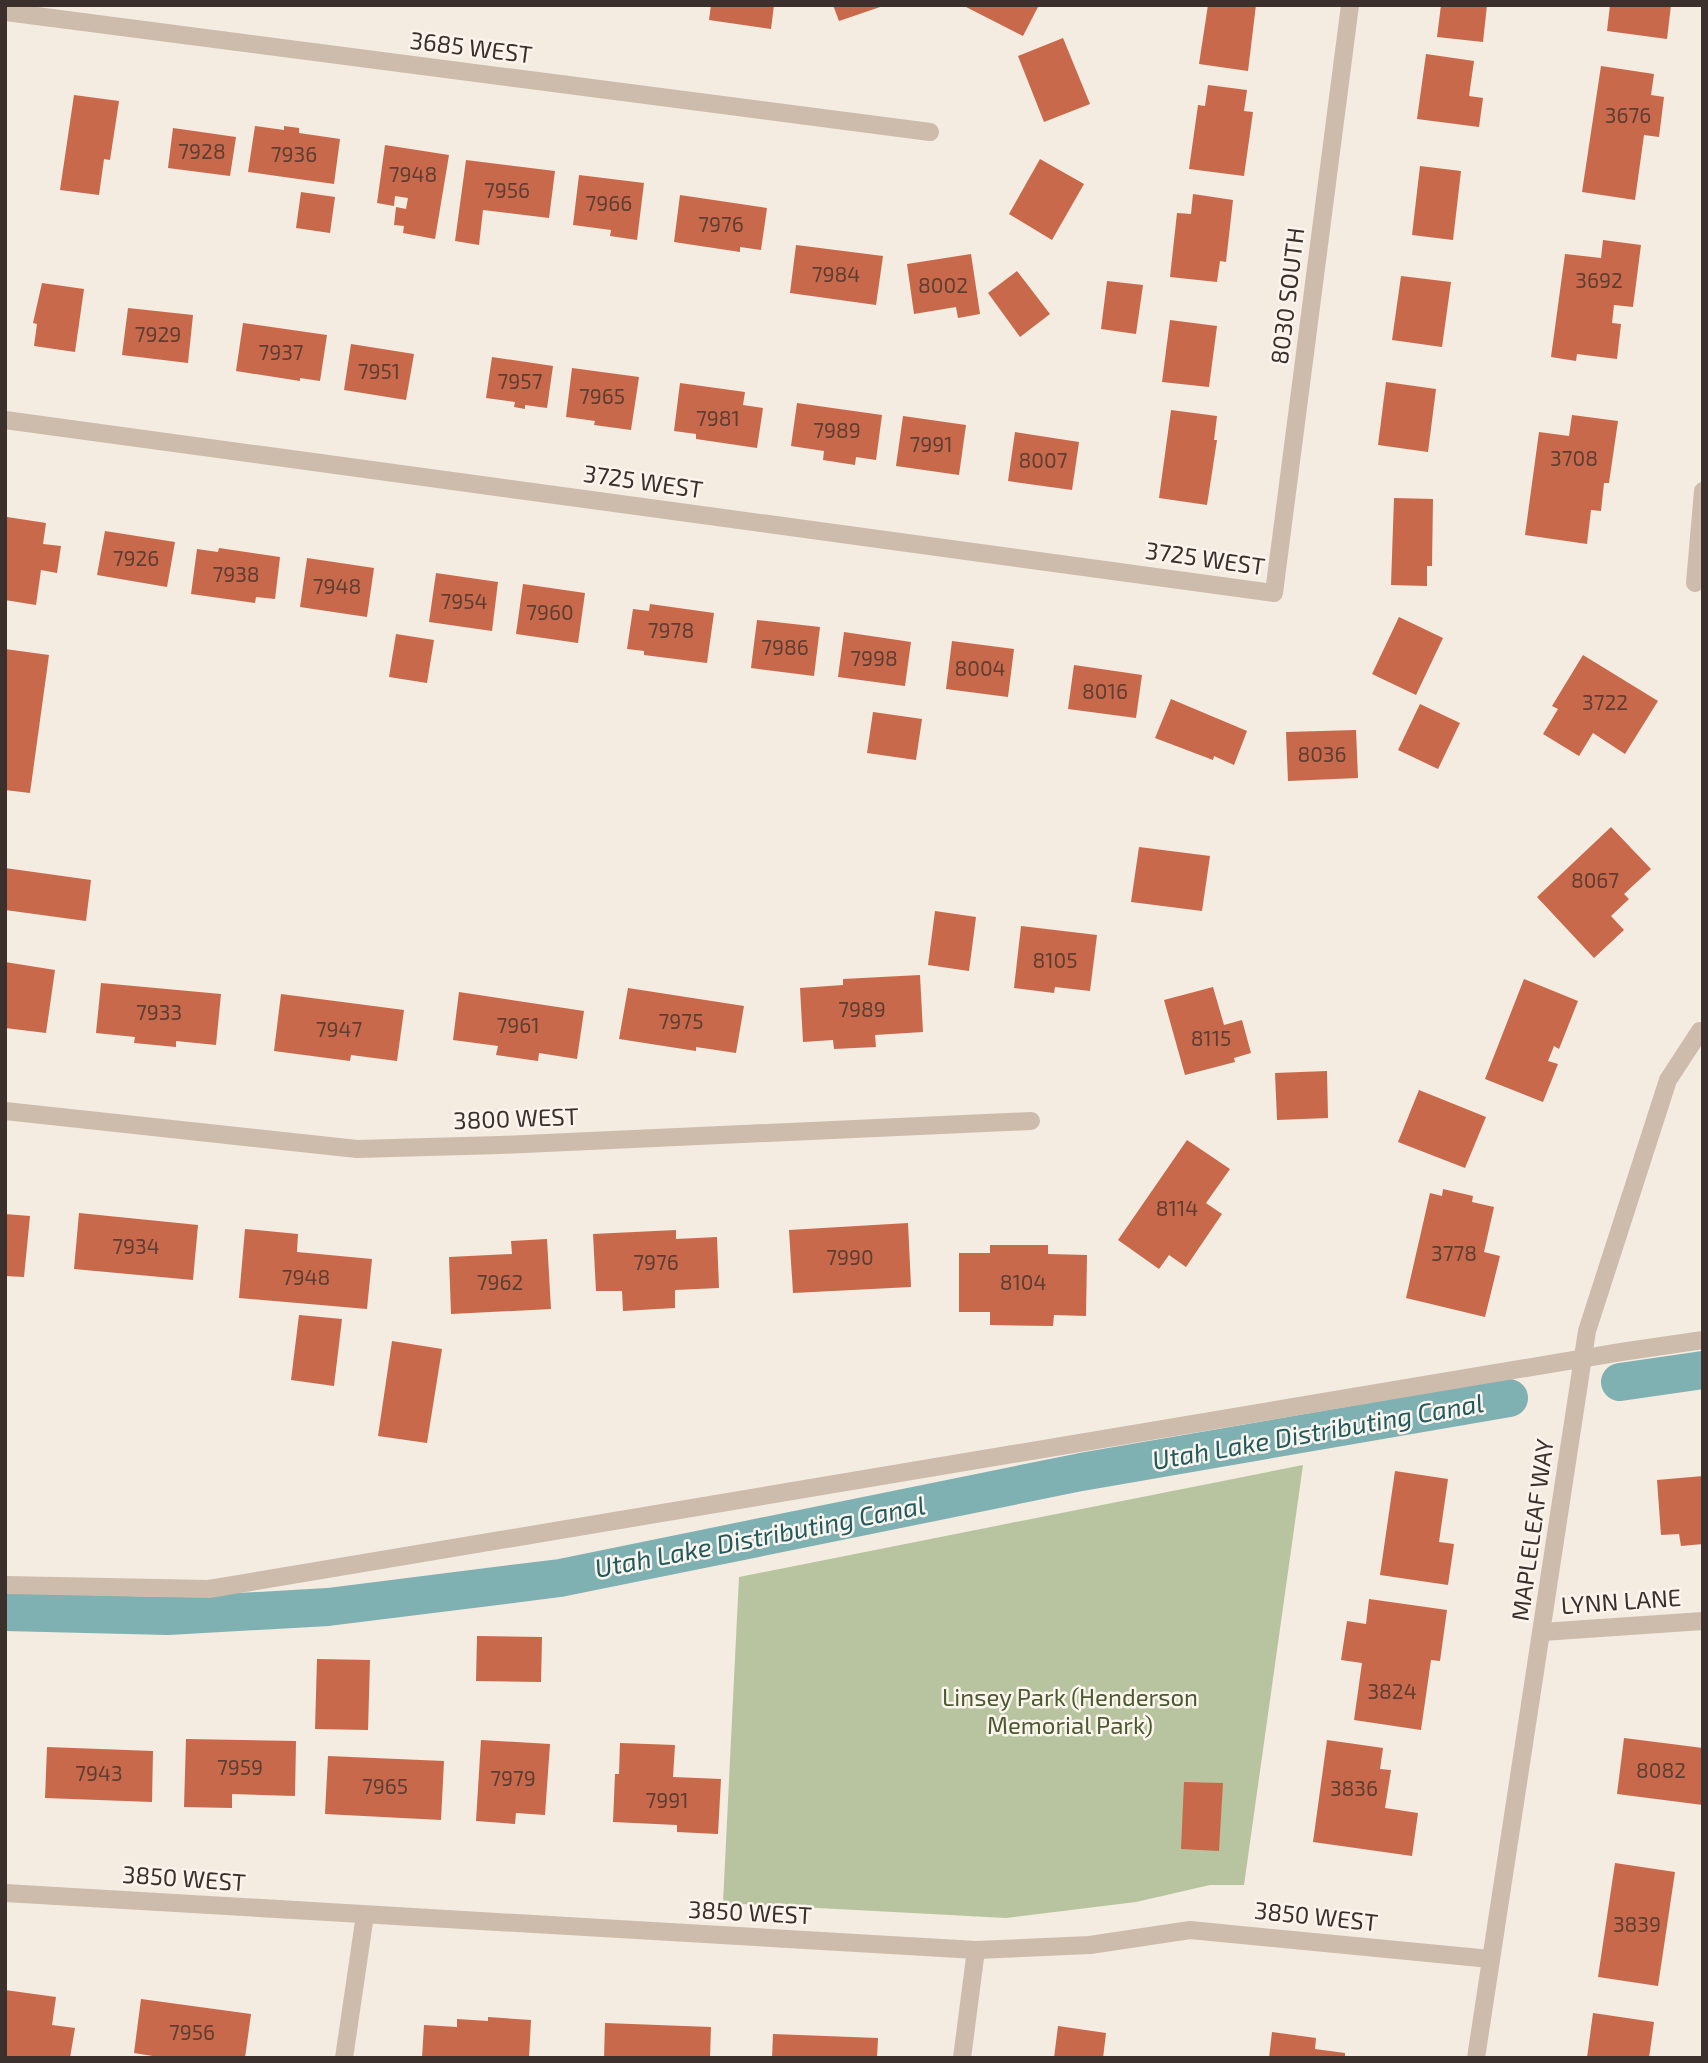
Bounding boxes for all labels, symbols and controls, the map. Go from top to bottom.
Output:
street label: 3685 WEST [408,25,534,68]
house number: 3676 [1605,102,1651,127]
house number: 7928 [178,138,226,163]
house number: 7936 [271,141,317,166]
house number: 7948 [389,161,437,186]
house number: 7956 [484,177,530,202]
house number: 7966 [586,190,632,215]
house number: 7976 [698,211,744,236]
street label: 8030 SOUTH [1264,226,1309,366]
house number: 7984 [812,261,860,286]
house number: 3692 [1575,267,1623,292]
house number: 8002 [918,272,968,297]
house number: 7929 [135,321,181,346]
house number: 7937 [258,339,304,364]
house number: 7951 [358,358,400,383]
house number: 7957 [498,368,543,393]
house number: 7965 [579,383,625,408]
house number: 7981 [696,405,740,430]
house number: 7989 [813,417,861,442]
house number: 7991 [909,431,953,456]
house number: 3708 [1550,445,1598,470]
house number: 8007 [1019,447,1068,472]
street label: 3725 WEST [581,458,705,503]
street label: 3725 WEST [1143,535,1267,580]
house number: 7926 [113,545,159,570]
house number: 7938 [212,561,260,586]
house number: 7948 [313,573,361,598]
house number: 7954 [441,588,487,613]
house number: 7960 [526,599,574,624]
house number: 7978 [648,617,694,642]
house number: 7986 [761,634,809,659]
house number: 7998 [850,645,898,670]
house number: 8004 [955,655,1006,680]
house number: 8016 [1082,678,1128,703]
house number: 3722 [1582,689,1628,714]
house number: 8036 [1297,741,1347,766]
house number: 8067 [1571,867,1619,892]
house number: 8105 [1032,947,1078,972]
house number: 7989 [838,996,886,1021]
house number: 7933 [136,999,182,1024]
house number: 7975 [659,1008,703,1033]
house number: 7961 [496,1012,540,1037]
house number: 7947 [316,1016,362,1041]
house number: 8115 [1191,1025,1231,1050]
street label: 3800 WEST [453,1101,579,1134]
house number: 8114 [1156,1195,1198,1220]
house number: 7934 [112,1233,160,1258]
house number: 3778 [1431,1240,1477,1265]
house number: 7990 [826,1244,874,1269]
house number: 7976 [633,1249,679,1274]
house number: 7948 [282,1264,330,1289]
house number: 7962 [477,1269,523,1294]
house number: 8104 [1000,1269,1046,1294]
water label: Utah Lake Distributing Canal [1150,1386,1486,1475]
street label: MAPLELEAF WAY [1504,1436,1559,1623]
water label: Utah Lake Distributing Canal [592,1488,928,1583]
street label: LYNN LANE [1560,1582,1682,1619]
house number: 3824 [1367,1678,1417,1703]
park label: Linsey Park (Henderson Memorial Park) [942,1682,1198,1739]
house number: 7959 [217,1754,263,1779]
house number: 8082 [1636,1757,1686,1782]
house number: 7943 [75,1760,123,1785]
house number: 7979 [490,1765,536,1790]
house number: 7965 [362,1773,408,1798]
house number: 3836 [1330,1775,1378,1800]
house number: 7991 [645,1787,689,1812]
street label: 3850 WEST [121,1859,247,1896]
street label: 3850 WEST [687,1894,813,1929]
street label: 3850 WEST [1253,1895,1379,1936]
house number: 3839 [1613,1911,1661,1936]
house number: 7956 [169,2019,215,2044]

